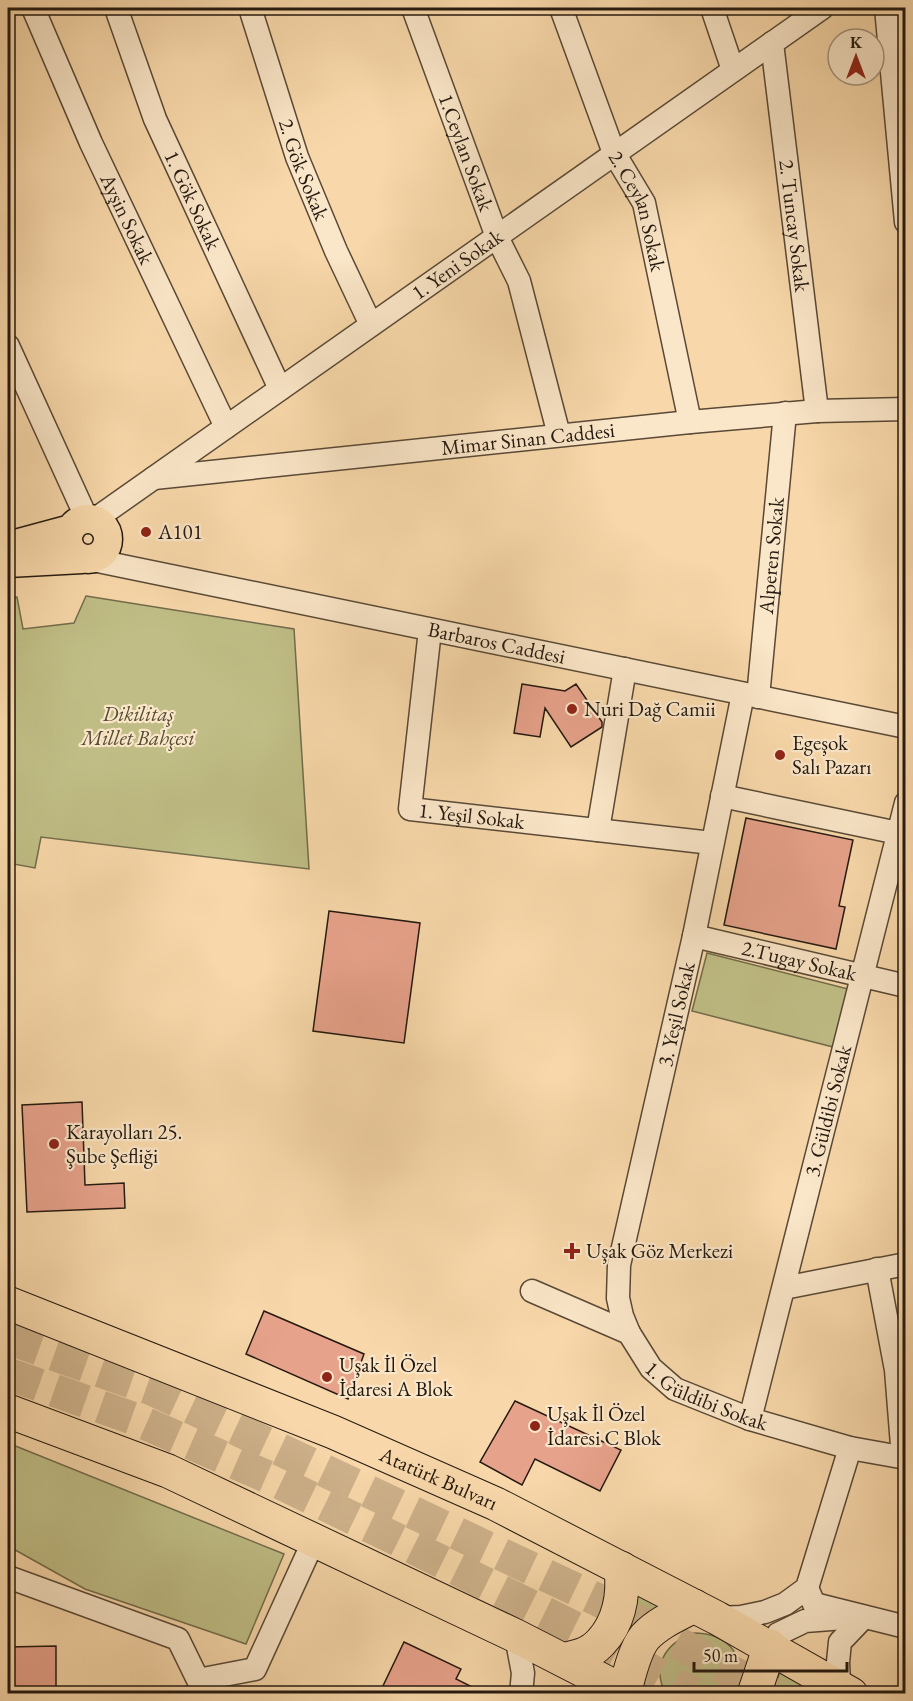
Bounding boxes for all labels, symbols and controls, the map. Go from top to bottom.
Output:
north arrow [826,27,886,87]
text: K [850,32,863,53]
street label: 1.Ceylan Sokak [433,90,501,216]
street label: 2. Gök Sokak [273,115,336,225]
street label: 2. Ceylan Sokak [603,145,672,275]
street label: 1. Gök Sokak [158,146,228,255]
street label: 2. Tuncay Sokak [773,158,816,294]
street label: Ayşin Sokak [94,168,161,270]
street label: 1. Yeni Sokak [406,222,509,306]
street label: Mimar Sinan Caddesi [440,416,616,461]
street label: Alperen Sokak [752,495,790,616]
place label: A101 [157,518,203,545]
marker: A101 [139,525,153,539]
street label: Barbaros Caddesi [425,615,568,670]
place label: Nuri Dağ Camii [584,695,716,722]
park label: Dikilitaş Millet Bahçesi [79,700,195,751]
marker: Nuri Dağ Camii [565,702,579,716]
place label: Egeşok Salı Pazarı [792,729,872,780]
marker: Egeşok Salı Pazarı [773,748,787,762]
street label: 1. Yeşil Sokak [417,796,527,835]
street label: 2.Tugay Sokak [739,934,860,987]
street label: 3. Yeşil Sokak [651,958,701,1069]
street label: 3. Güldibi Sokak [798,1041,857,1179]
place label: Karayolları 25. Şube Şefliği [66,1118,182,1169]
marker: Karayolları 25. Şube Şefliği [47,1137,61,1151]
place label: Uşak Göz Merkezi [586,1237,733,1264]
marker: Uşak Göz Merkezi [563,1242,581,1260]
place label: Uşak İl Özel İdaresi A Blok [339,1351,454,1402]
street label: 1. Güldibi Sokak [639,1355,772,1437]
marker: Uşak İl Özel İdaresi A Blok [320,1370,334,1384]
place label: Uşak İl Özel İdaresi C Blok [547,1400,662,1451]
marker: Uşak İl Özel İdaresi C Blok [528,1419,542,1433]
street label: Atatürk Bulvarı [375,1440,502,1516]
scale bar [694,1635,847,1673]
text: 50 m [703,1644,738,1667]

